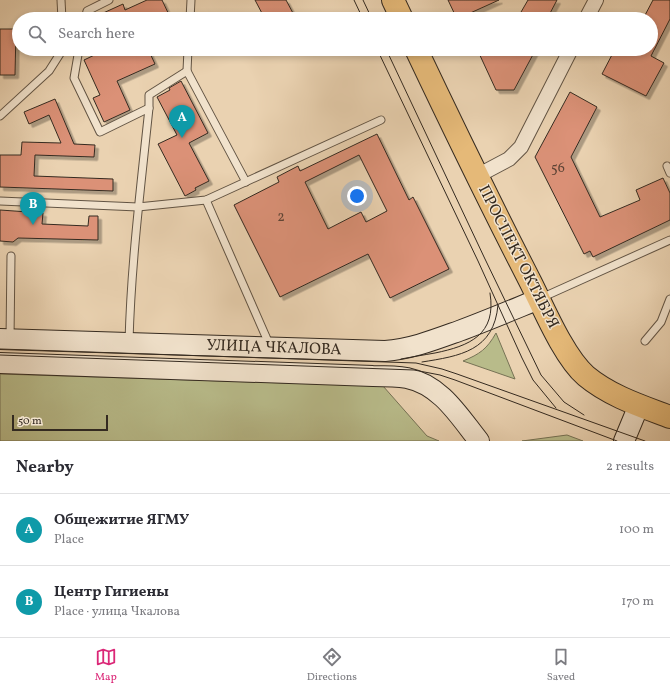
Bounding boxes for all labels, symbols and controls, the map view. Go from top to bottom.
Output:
search box [12,12,658,56]
icon: search [26,23,48,45]
text: Search here [58,24,135,45]
pin: A [169,105,195,138]
house number: 56 [551,159,565,178]
street label: ПРОСПЕКТ ОКТЯБРЯ [472,181,564,333]
your location [347,186,367,206]
pin: B [20,192,46,225]
house number: 2 [277,208,285,227]
street label: УЛИЦА ЧКАЛОВА [206,335,342,361]
scale bar [12,413,108,432]
text: 50 m [18,414,42,429]
text: Nearby [16,456,74,479]
text: 2 results [606,458,654,476]
text: Общежитие ЯГМУ [54,510,189,531]
text: A [24,521,34,539]
text: 100 m [619,521,654,539]
text: Place [54,531,84,549]
text: Центр Гигиены [54,582,169,603]
text: B [25,593,33,611]
text: 170 m [621,593,654,611]
text: Place · улица Чкалова [54,603,180,621]
tab: Map [95,646,117,685]
tab: Directions [307,646,357,685]
tab: Saved [547,646,575,685]

